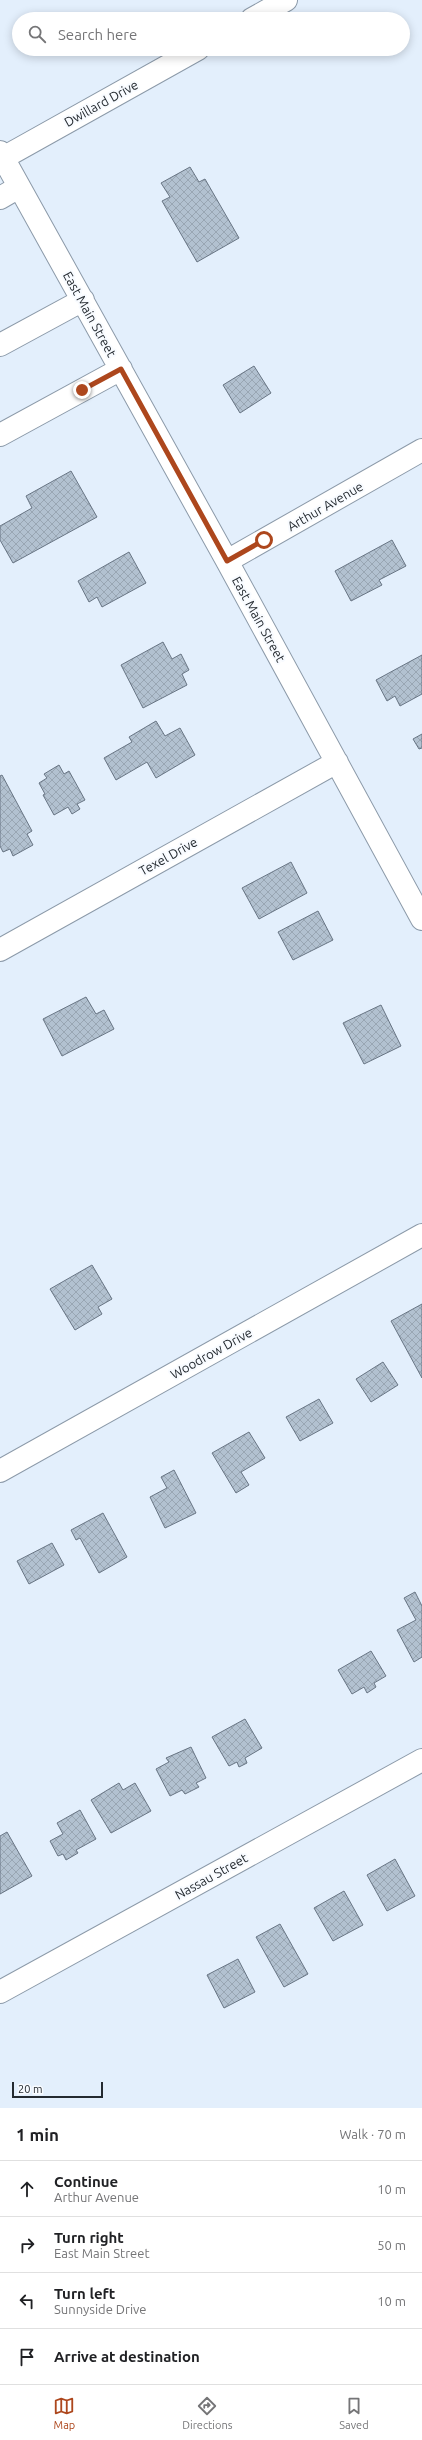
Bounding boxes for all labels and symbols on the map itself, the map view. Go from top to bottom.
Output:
street label: Dwillard Drive [62,77,140,129]
street label: East Main Street [61,269,119,359]
route end [73,381,91,399]
street label: Arthur Avenue [285,479,365,533]
route start [255,531,273,549]
street label: East Main Street [230,574,288,664]
street label: Texel Drive [136,834,200,878]
street label: Woodrow Drive [168,1325,254,1381]
street label: Nassau Street [172,1850,250,1902]
scale bar [12,2080,103,2099]

